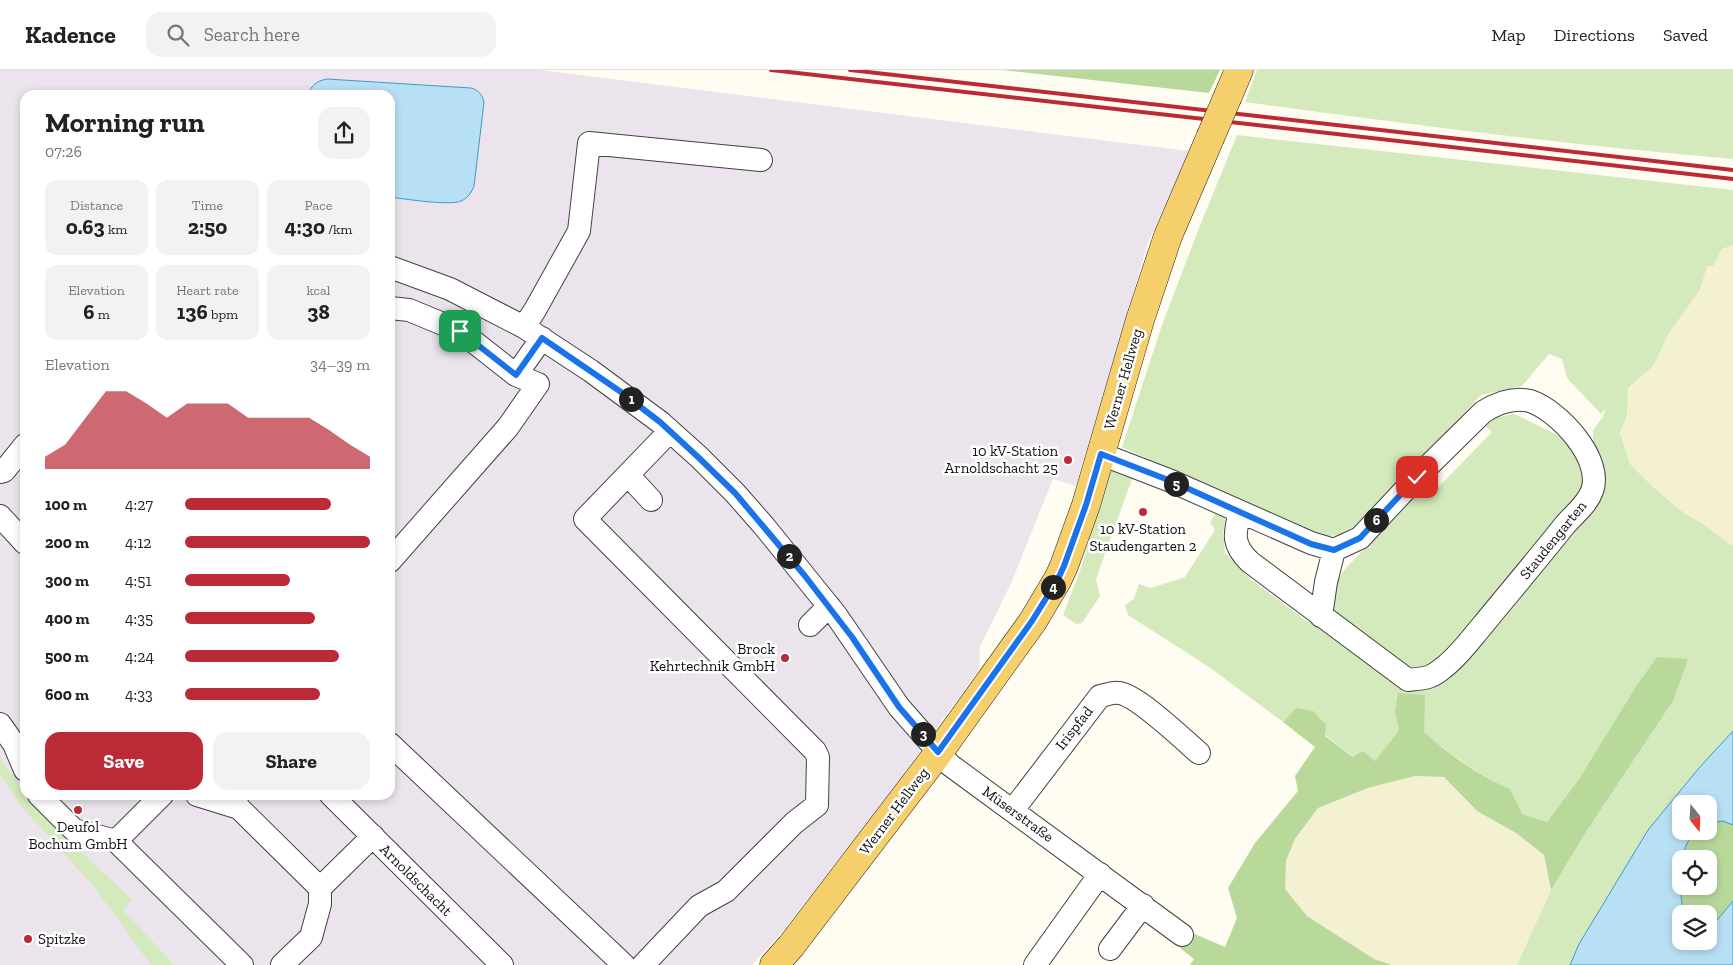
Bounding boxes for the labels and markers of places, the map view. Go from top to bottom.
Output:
pin [439,310,481,352]
pin: 1 [618,386,644,412]
place label: 10 kV-Station Arnoldschacht 25 [945,442,1058,477]
marker: 10 kV-Station Arnoldschacht 25 [1062,454,1074,466]
pin [1396,456,1438,498]
pin: 5 [1164,472,1188,496]
marker: 10 kV-Station Staudengarten 2 [1137,506,1149,518]
pin: 6 [1364,508,1388,532]
place label: 10 kV-Station Staudengarten 2 [1089,520,1197,555]
pin: 2 [776,544,802,568]
pin: 4 [1040,574,1066,600]
place label: Brock Kehrtechnik GmbH [650,640,775,675]
marker: Brock Kehrtechnik GmbH [779,652,791,664]
pin: 3 [910,722,936,746]
marker: Deufol Bochum GmbH [72,804,84,816]
place label: Deufol Bochum GmbH [28,818,128,853]
place label: Spitzke [38,930,86,948]
marker: Spitzke [22,933,34,945]

